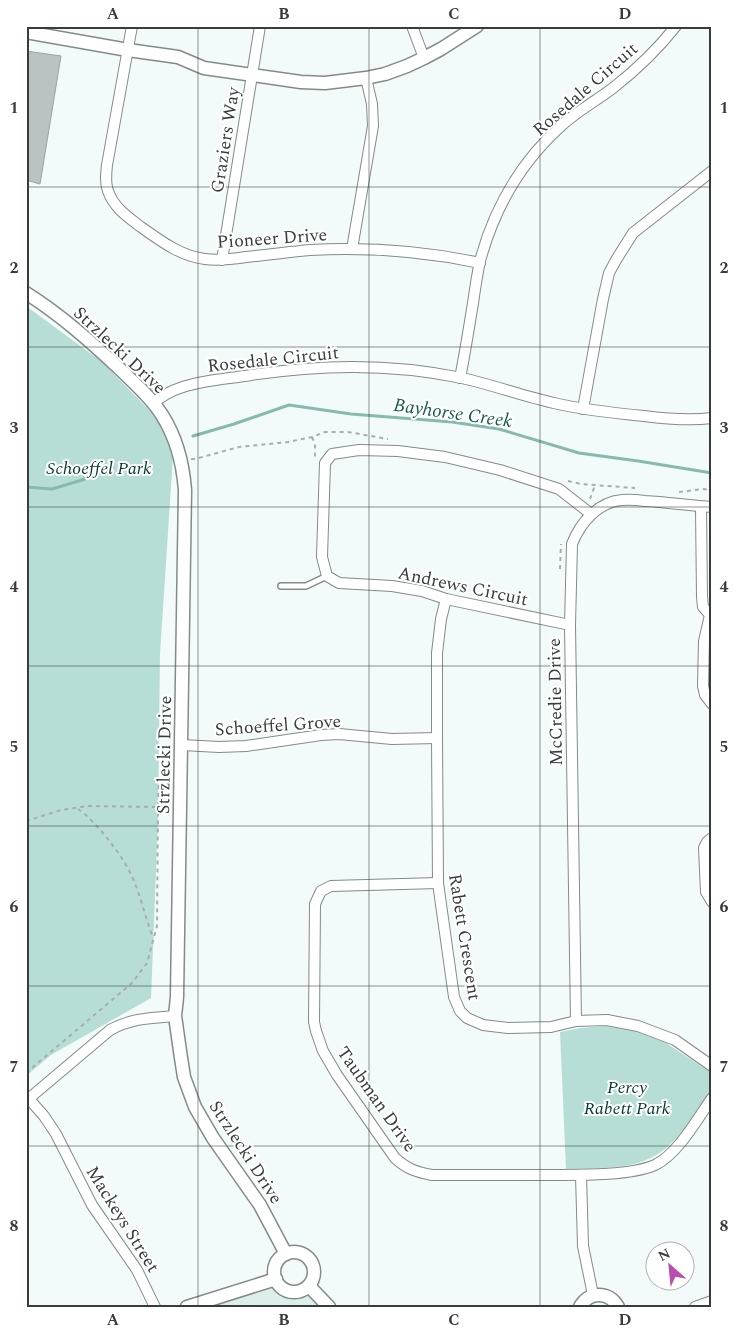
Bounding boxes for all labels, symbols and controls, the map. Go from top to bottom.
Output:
text: A [107,2,120,26]
text: B [278,2,290,26]
text: C [448,2,460,26]
text: D [619,2,632,26]
street label: Rosedale Circuit [527,36,644,143]
street label: Graziers Way [204,84,247,195]
text: 1 [10,96,18,120]
text: 1 [720,96,728,120]
street label: Pioneer Drive [216,221,328,256]
text: 2 [10,256,19,280]
text: 2 [720,256,729,280]
street label: Strzlecki Drive [67,300,172,401]
street label: Rosedale Circuit [206,339,340,380]
water label: Bayhorse Creek [391,391,514,436]
text: 3 [10,416,19,440]
text: 3 [720,416,729,440]
park label: Schoeffel Park [47,455,152,482]
street label: Andrews Circuit [395,560,530,613]
text: 4 [10,575,19,599]
text: 4 [720,575,729,599]
street label: McCredie Drive [541,638,570,766]
street label: Strzlecki Drive [150,696,179,814]
street label: Schoeffel Grove [214,708,342,743]
text: 5 [10,735,18,759]
text: 5 [720,735,728,759]
street label: Rabett Crescent [441,872,488,1002]
text: 6 [10,895,19,919]
text: 6 [720,895,729,919]
street label: Taubman Drive [330,1041,423,1158]
text: 7 [10,1055,19,1079]
text: 7 [720,1055,729,1079]
park label: Percy Rabett Park [584,1074,671,1122]
street label: Strzlecki Drive [202,1095,289,1209]
street label: Mackeys Street [79,1161,166,1278]
text: 8 [10,1214,19,1238]
text: 8 [720,1214,729,1238]
north arrow [646,1240,696,1290]
text: N [654,1243,674,1267]
text: A [107,1308,120,1332]
text: B [278,1308,290,1332]
text: C [448,1308,460,1332]
text: D [619,1308,632,1332]

